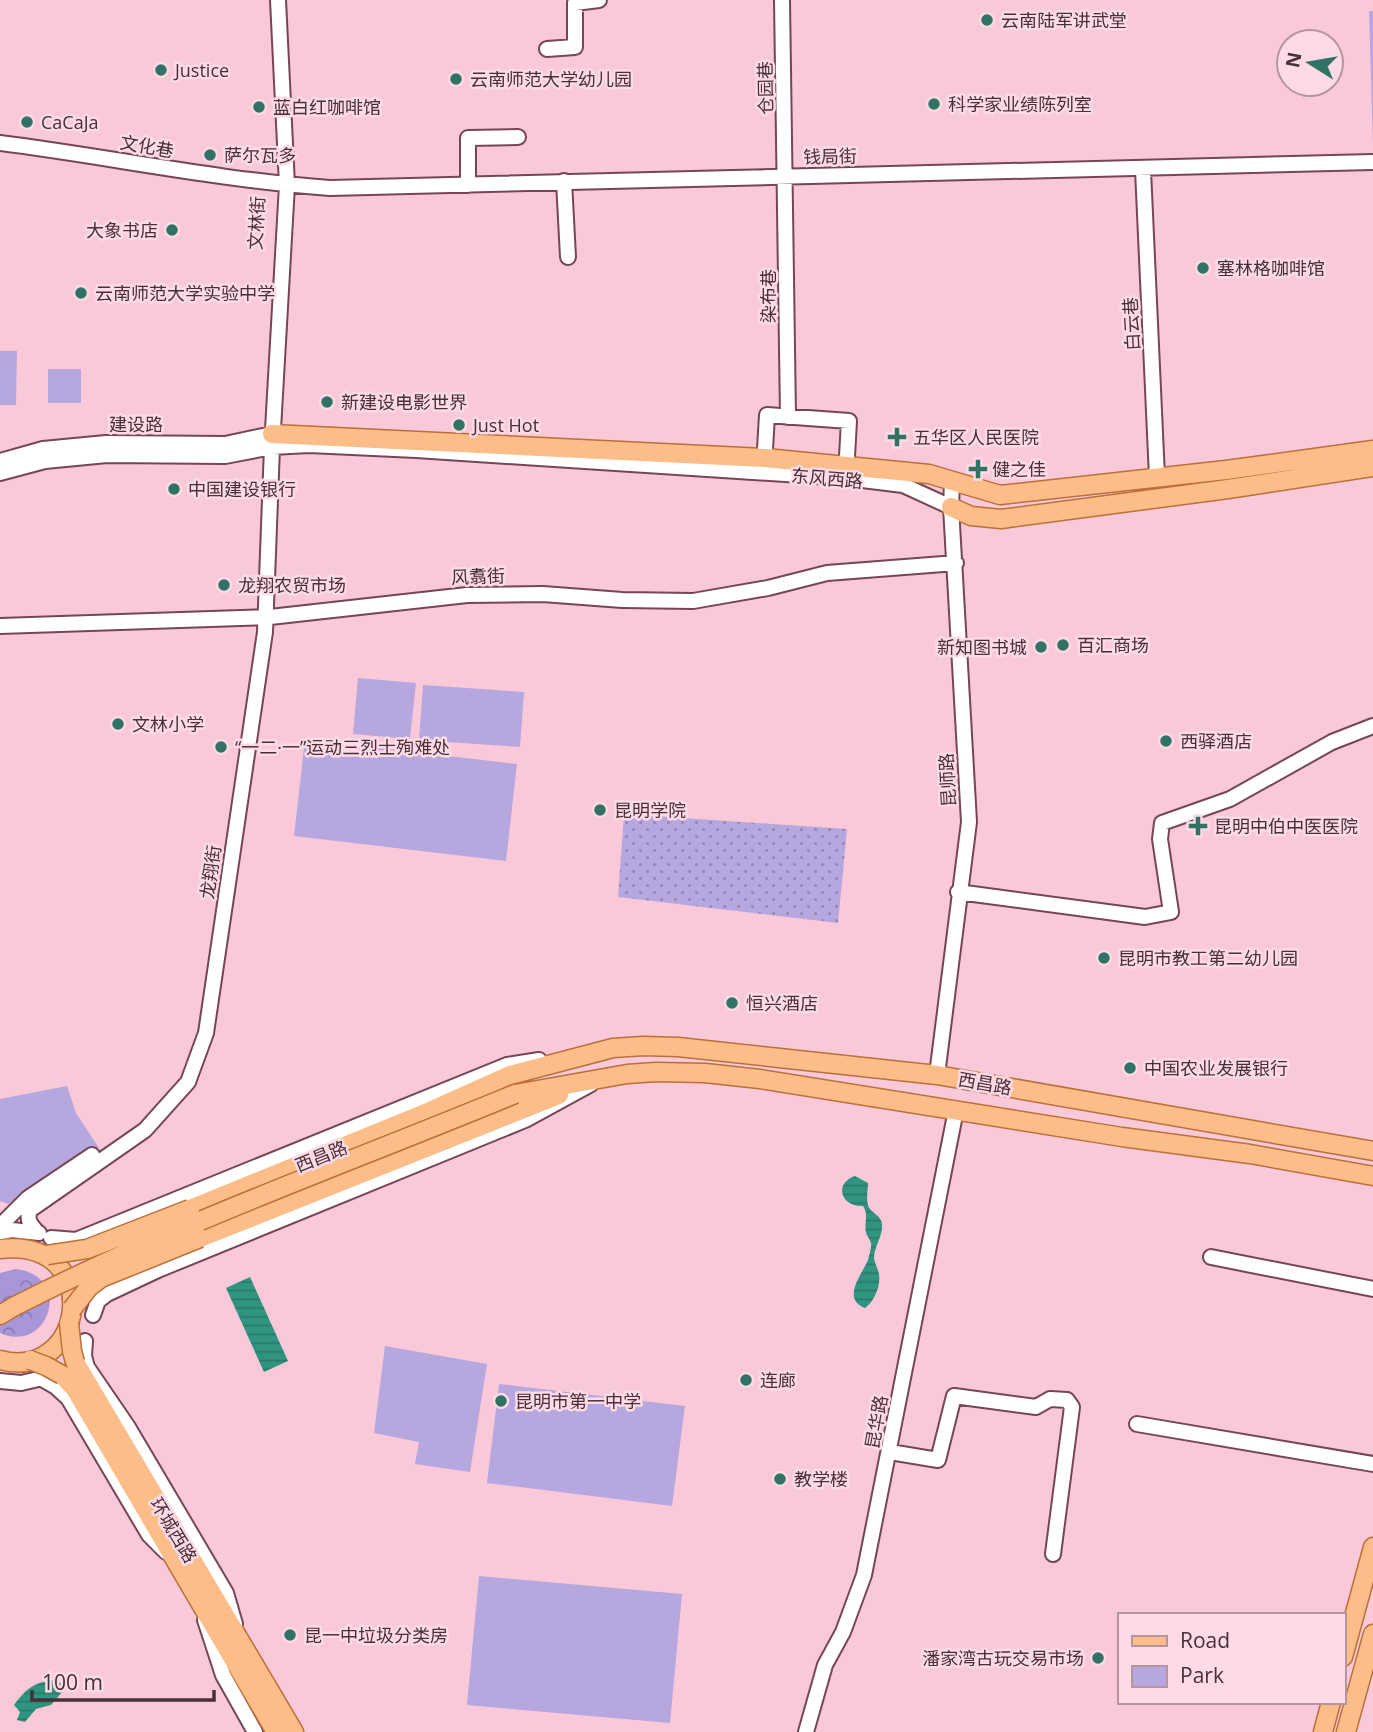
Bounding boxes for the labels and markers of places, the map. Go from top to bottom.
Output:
place label: 云南陆军讲武堂 [1001,8,1127,32]
marker: 云南陆军讲武堂 [979,12,995,28]
place label: Justice [173,58,229,82]
marker: Justice [153,62,169,78]
place label: 云南师范大学幼儿园 [470,67,632,91]
marker: 云南师范大学幼儿园 [448,71,464,87]
place label: 科学家业绩陈列室 [948,92,1092,116]
place label: 蓝白红咖啡馆 [273,95,381,119]
marker: 科学家业绩陈列室 [926,96,942,112]
marker: 蓝白红咖啡馆 [251,99,267,115]
place label: CaCaJa [41,110,99,134]
marker: CaCaJa [19,114,35,130]
place label: 萨尔瓦多 [224,143,296,167]
marker: 萨尔瓦多 [202,147,218,163]
place label: 大象书店 [86,218,158,242]
marker: 大象书店 [164,222,180,238]
place label: 塞林格咖啡馆 [1217,256,1325,280]
marker: 塞林格咖啡馆 [1195,260,1211,276]
place label: 云南师范大学实验中学 [95,281,275,305]
marker: 云南师范大学实验中学 [73,285,89,301]
place label: 新建设电影世界 [341,390,467,414]
marker: 新建设电影世界 [319,394,335,410]
place label: Just Hot [471,413,539,437]
marker: Just Hot [451,417,467,433]
place label: 五华区人民医院 [913,425,1039,449]
marker: 五华区人民医院 [887,427,907,447]
place label: 健之佳 [992,457,1046,481]
marker: 健之佳 [970,461,986,477]
place label: 中国建设银行 [188,477,296,501]
marker: 中国建设银行 [166,481,182,497]
place label: 龙翔农贸市场 [238,573,346,597]
marker: 龙翔农贸市场 [216,577,232,593]
place label: 百汇商场 [1077,633,1149,657]
place label: 新知图书城 [937,635,1027,659]
marker: 百汇商场 [1055,637,1071,653]
marker: 新知图书城 [1033,639,1049,655]
place label: 文林小学 [132,712,204,736]
marker: 文林小学 [110,716,126,732]
place label: 西驿酒店 [1180,729,1252,753]
marker: 西驿酒店 [1158,733,1174,749]
place label: “一二·一”运动三烈士殉难处 [235,735,450,759]
marker: “一二·一”运动三烈士殉难处 [213,739,229,755]
place label: 昆明学院 [614,798,686,822]
marker: 昆明学院 [592,802,608,818]
place label: 昆明中伯中医医院 [1214,814,1358,838]
marker: 昆明中伯中医医院 [1188,816,1208,836]
place label: 昆明市教工第二幼儿园 [1118,946,1298,970]
marker: 昆明市教工第二幼儿园 [1096,950,1112,966]
place label: 恒兴酒店 [746,991,818,1015]
marker: 恒兴酒店 [724,995,740,1011]
place label: 中国农业发展银行 [1144,1056,1288,1080]
marker: 中国农业发展银行 [1122,1060,1138,1076]
place label: 连廊 [760,1368,796,1392]
marker: 连廊 [738,1372,754,1388]
place label: 昆明市第一中学 [515,1389,641,1413]
marker: 昆明市第一中学 [493,1393,509,1409]
place label: 教学楼 [794,1467,848,1491]
marker: 教学楼 [772,1471,788,1487]
place label: 昆一中垃圾分类房 [304,1623,448,1647]
marker: 昆一中垃圾分类房 [282,1627,298,1643]
place label: 潘家湾古玩交易市场 [922,1646,1084,1670]
marker: 潘家湾古玩交易市场 [1090,1650,1106,1666]

